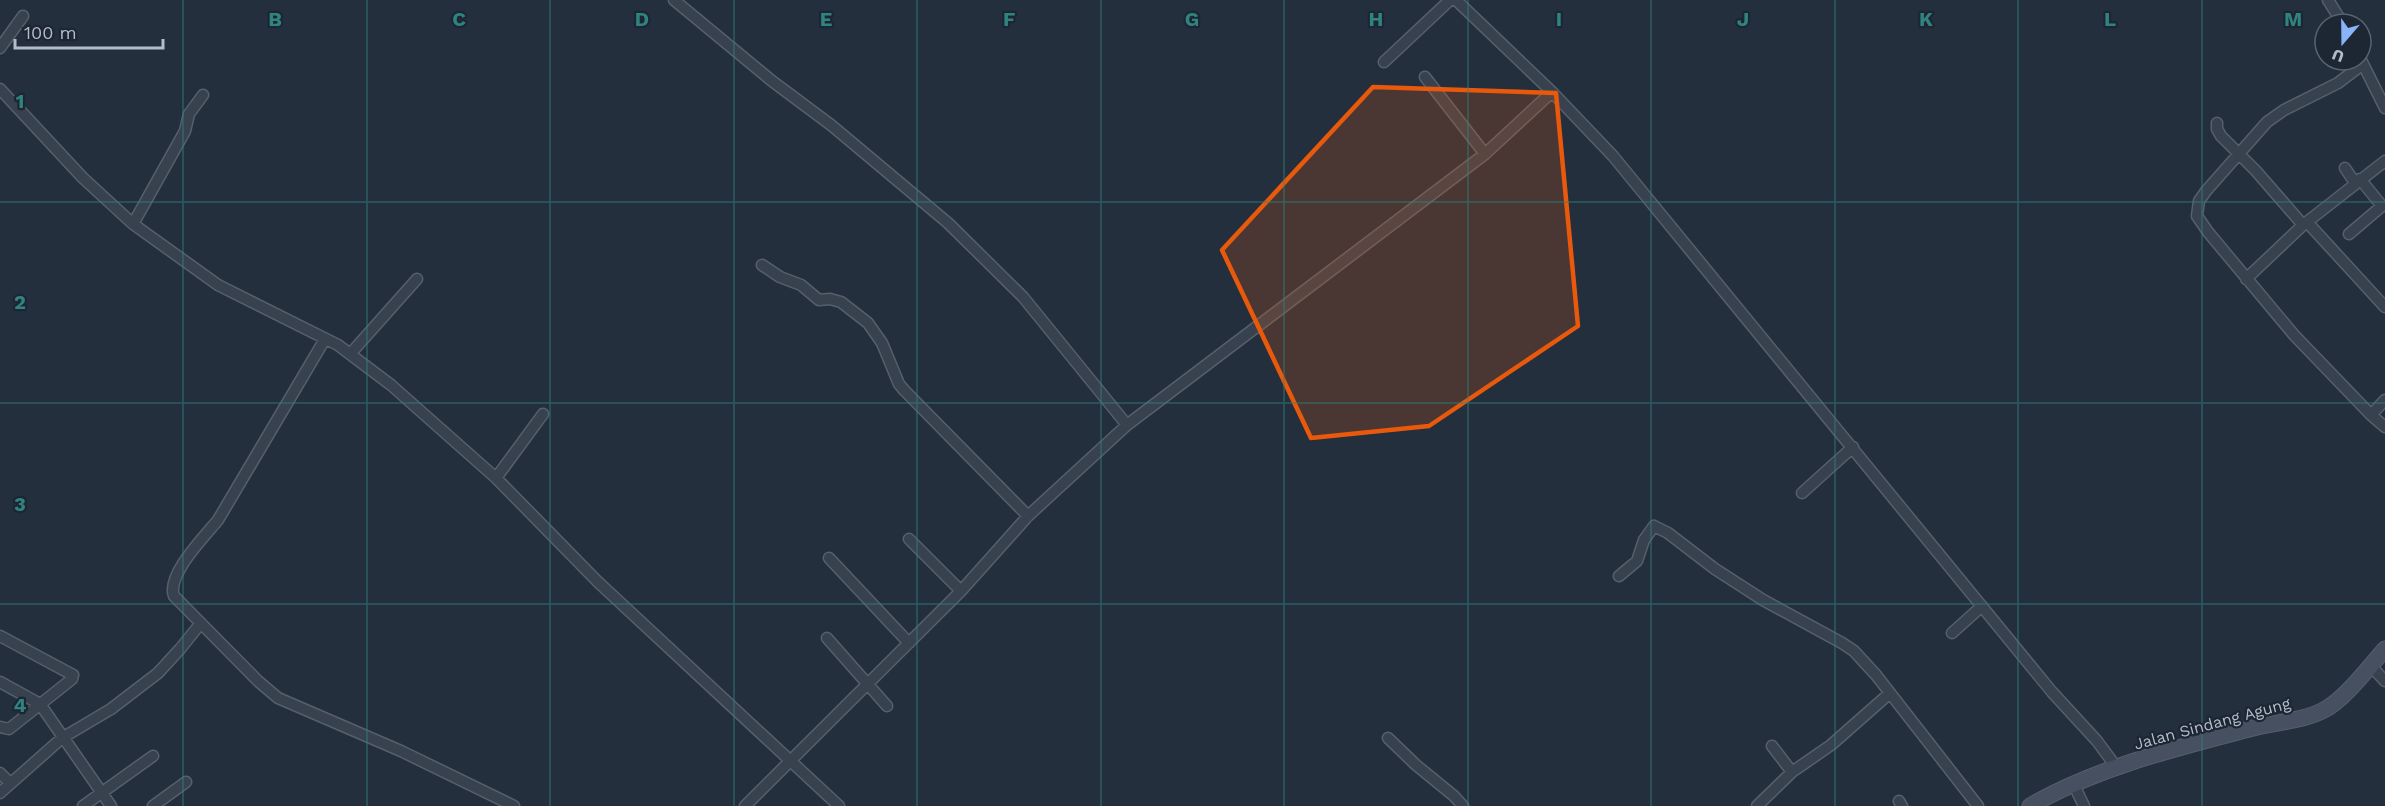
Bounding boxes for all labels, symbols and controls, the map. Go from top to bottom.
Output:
text: B [268,7,282,31]
text: C [452,7,466,31]
text: D [635,7,649,31]
text: E [820,7,832,31]
text: F [1003,7,1015,31]
text: G [1185,7,1199,31]
text: H [1369,7,1383,31]
text: I [1556,7,1562,31]
text: J [1737,7,1749,31]
text: K [1919,7,1933,31]
text: L [2104,7,2116,31]
text: M [2284,7,2302,31]
scale bar [15,12,164,50]
north arrow [2313,12,2373,72]
text: 100 m [24,22,77,43]
text: U [2329,45,2347,66]
text: 1 [16,89,24,113]
text: 2 [14,290,26,314]
text: 3 [14,492,26,516]
text: 4 [14,693,27,717]
street label: Jalan Sindang Agung [2132,693,2293,754]

